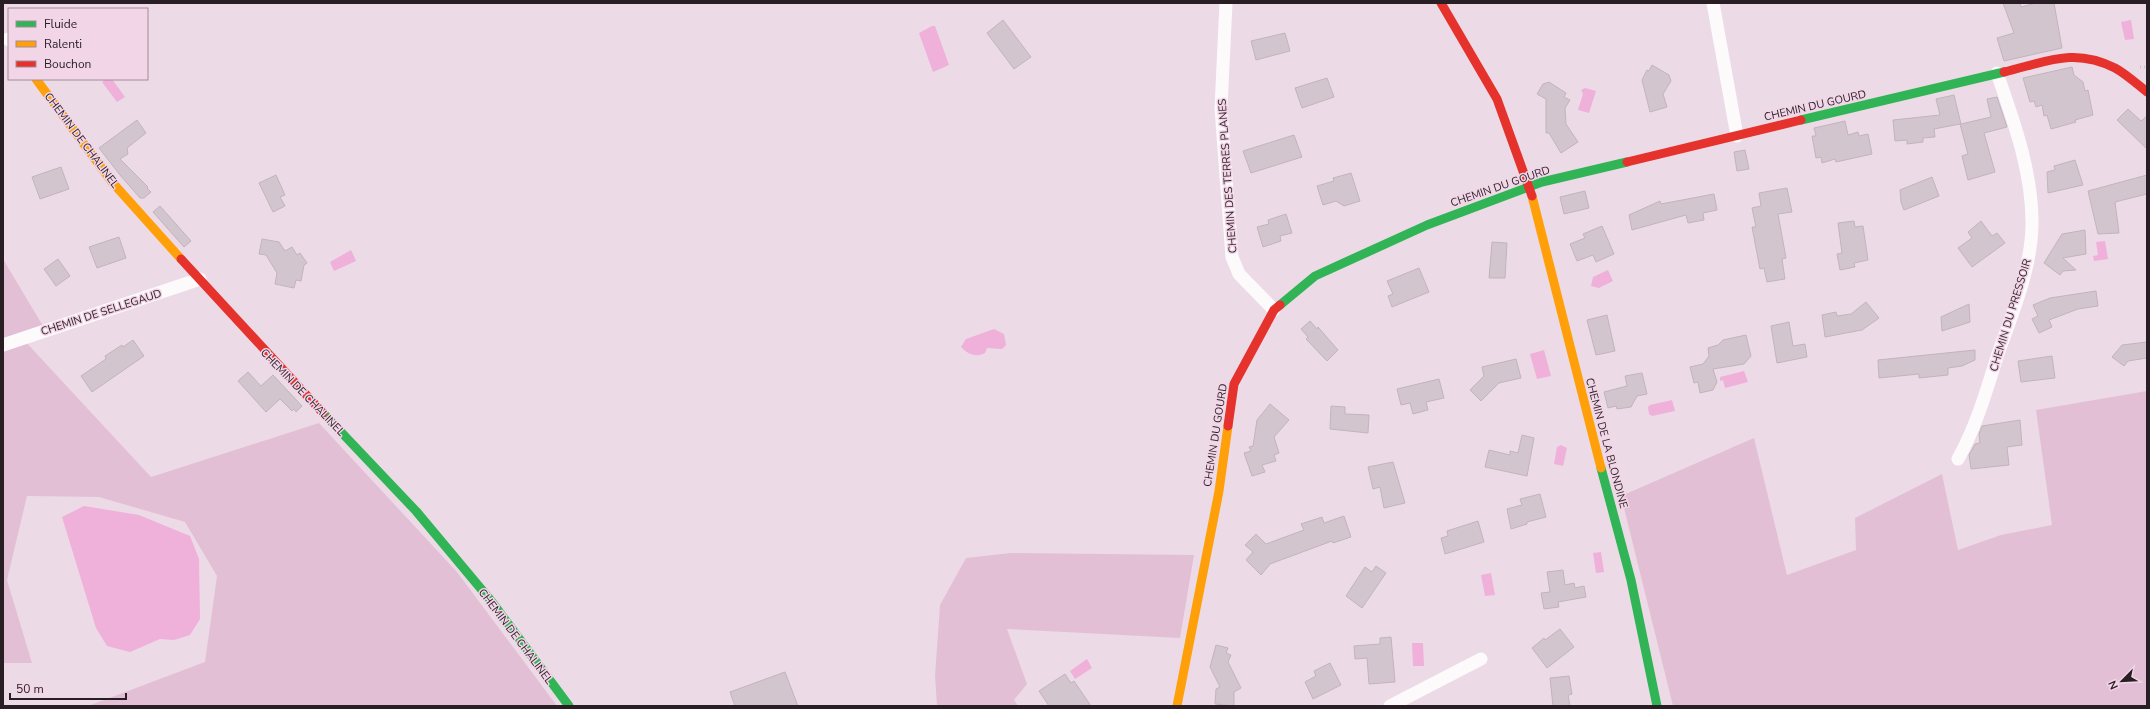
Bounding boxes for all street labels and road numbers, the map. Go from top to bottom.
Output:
street label: CHEMIN DU GOURD [1763,86,1868,125]
street label: CHEMIN DE CHALINEL [41,90,122,191]
street label: CHEMIN DES TERRES PLANES [1215,98,1240,254]
street label: CHEMIN DU GOURD [1448,162,1552,211]
street label: CHEMIN DU PRESSOIR [1986,256,2035,373]
street label: CHEMIN DE SELLEGAUD [39,286,164,339]
street label: CHEMIN DE CHALINEL [257,345,348,439]
street label: CHEMIN DE LA BLONDINE [1582,376,1631,510]
street label: CHEMIN DU GOURD [1200,382,1231,488]
street label: CHEMIN DE CHALINEL [475,586,556,687]

